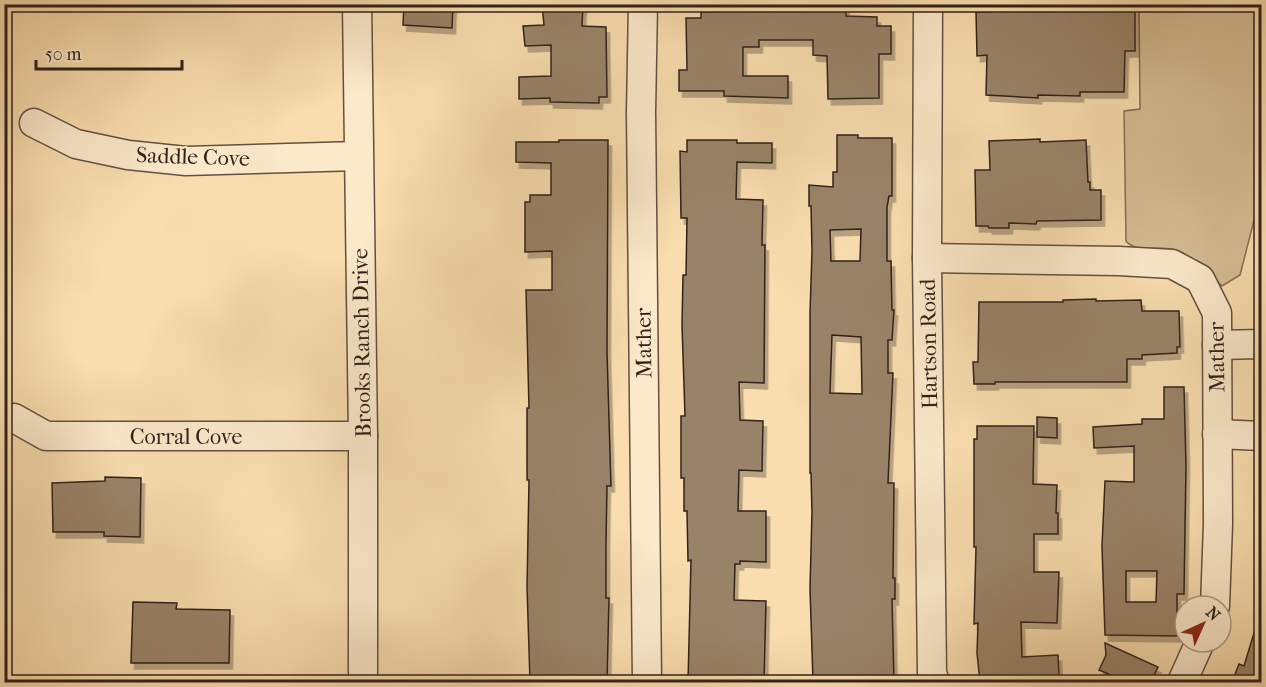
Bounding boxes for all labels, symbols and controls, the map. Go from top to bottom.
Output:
scale bar [36,33,182,71]
text: 50 m [45,44,82,65]
street label: Saddle Cove [136,142,251,172]
street label: Brooks Ranch Drive [347,248,377,438]
street label: Hartson Road [915,277,943,409]
street label: Mather [630,307,658,379]
street label: Mather [1203,321,1231,393]
street label: Corral Cove [130,424,242,450]
north arrow [1173,594,1233,654]
text: N [1202,603,1225,625]

